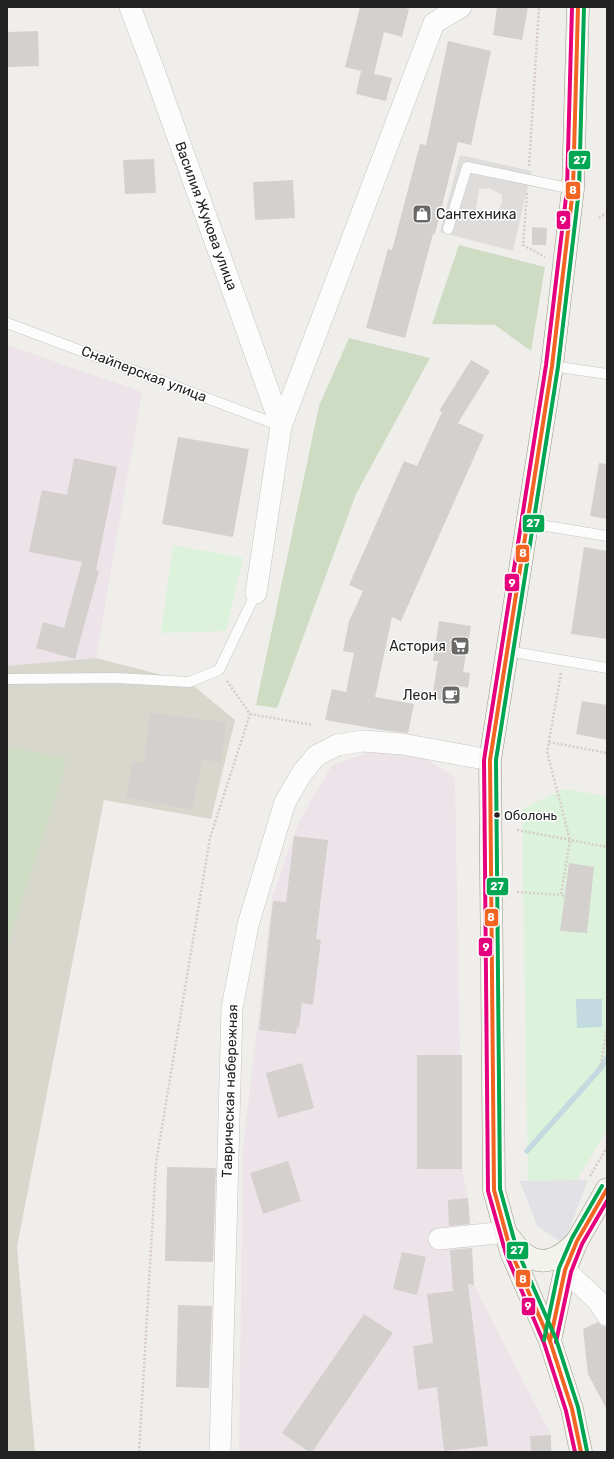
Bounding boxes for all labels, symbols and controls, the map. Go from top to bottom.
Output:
street label: Василия Жукова улица [171,139,241,293]
line badge: 27 [568,150,591,170]
text: 27 [573,154,587,167]
line badge: 8 [565,181,581,200]
text: 8 [569,184,577,197]
shop icon: Сантехника [411,203,433,225]
place label: Сантехника [436,206,516,223]
line badge: 9 [556,210,571,230]
text: 9 [559,214,567,227]
street label: Снайперская улица [79,342,209,406]
line badge: 27 [522,514,545,533]
text: 27 [526,517,540,530]
line badge: 8 [515,544,530,563]
text: 8 [519,547,527,560]
line badge: 9 [504,573,520,592]
text: 9 [508,577,516,590]
supermarket icon: Астория [449,635,471,657]
place label: Астория [389,638,446,655]
cafe icon: Леон [440,684,462,706]
place label: Леон [403,687,437,704]
place label: Оболонь [504,808,558,823]
marker: Оболонь [492,810,502,820]
line badge: 27 [486,877,509,896]
text: 27 [490,880,504,893]
line badge: 8 [484,908,499,927]
text: 8 [487,911,495,924]
line badge: 9 [478,937,493,957]
text: 9 [482,941,490,954]
street label: Таврическая набережная [218,1004,242,1178]
line badge: 27 [506,1241,529,1260]
text: 27 [510,1244,524,1257]
line badge: 8 [515,1269,531,1288]
text: 8 [519,1273,527,1286]
line badge: 9 [521,1297,536,1316]
text: 9 [524,1300,532,1313]

